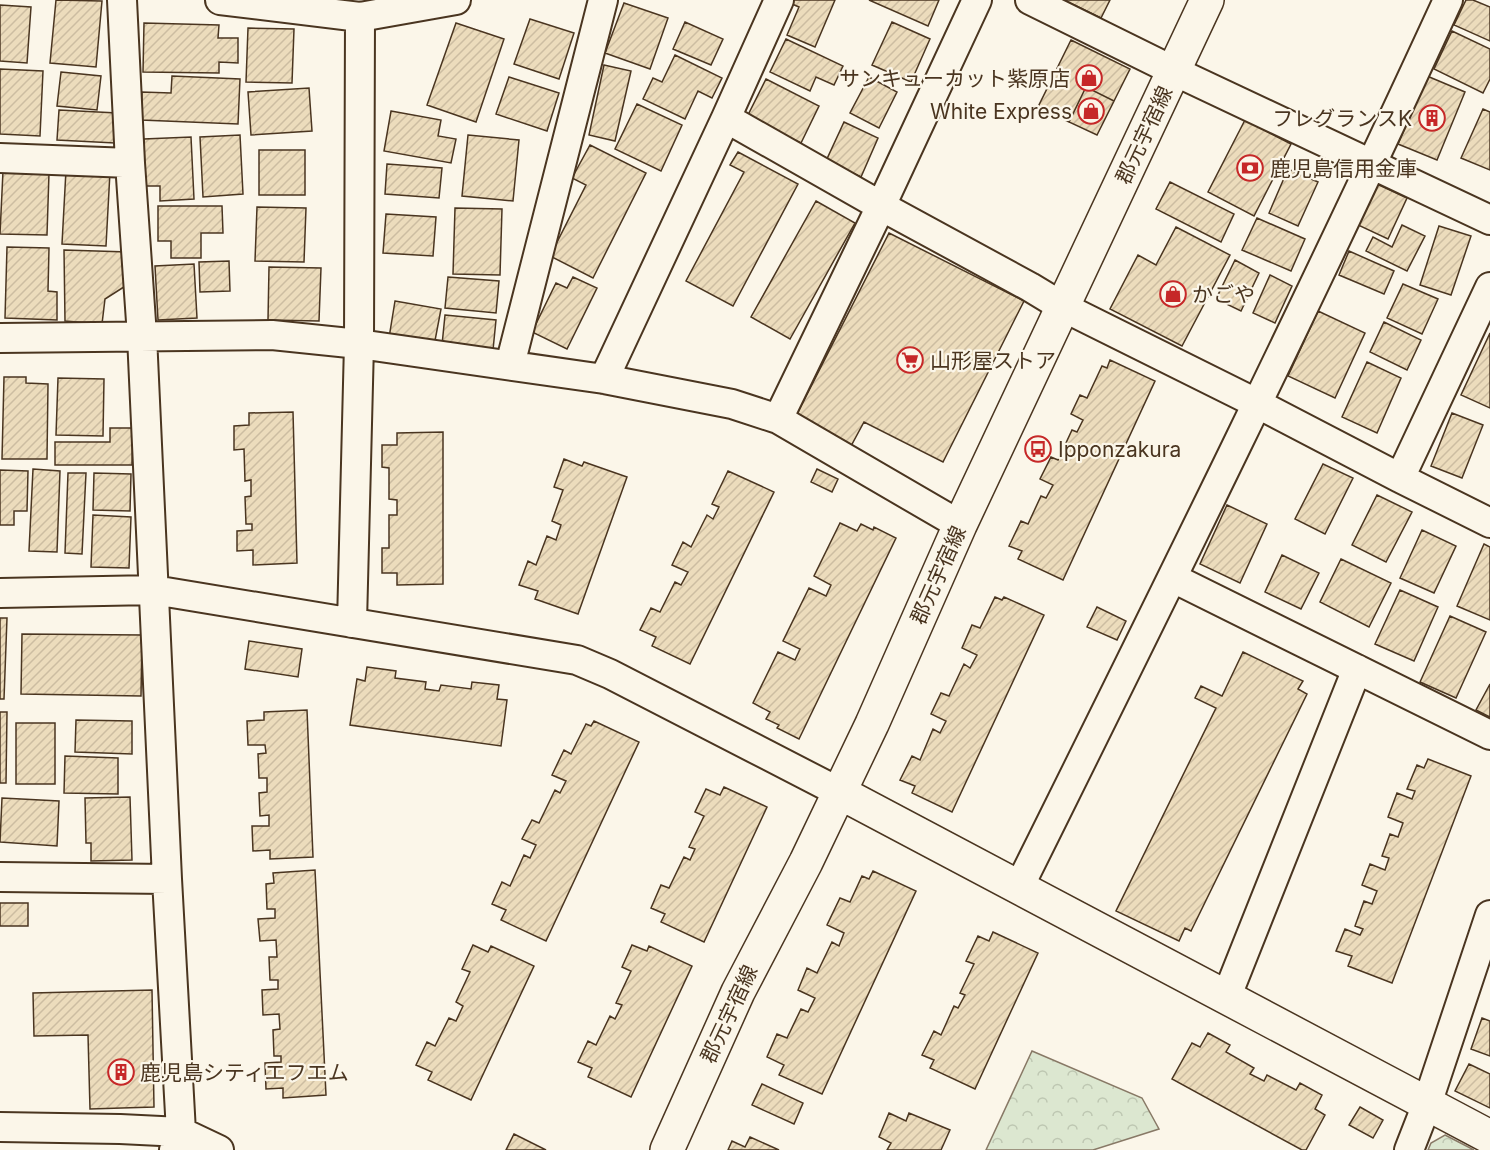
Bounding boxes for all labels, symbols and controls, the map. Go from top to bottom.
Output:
shop icon: サンキューカット紫原店 [1074,63,1104,93]
place label: サンキューカット紫原店 [839,66,1070,91]
street label: 郡元宇宿線 [1110,82,1178,188]
shop icon: White Express [1076,96,1106,126]
place label: White Express [930,99,1072,124]
building icon: フレグランスK [1417,103,1447,133]
place label: フレグランスK [1272,106,1412,131]
bank icon: 鹿児島信用金庫 [1235,153,1265,183]
place label: 鹿児島信用金庫 [1270,156,1417,181]
shop icon: かごや [1158,279,1188,309]
place label: かごや [1192,282,1255,307]
supermarket icon: 山形屋ストア [895,345,925,375]
place label: 山形屋ストア [930,348,1056,373]
bus stop icon: Ipponzakura [1023,434,1053,464]
place label: Ipponzakura [1058,437,1181,462]
street label: 郡元宇宿線 [905,522,971,628]
street label: 郡元宇宿線 [695,961,763,1067]
building icon: 鹿児島シティエフエム [106,1057,136,1087]
place label: 鹿児島シティエフエム [140,1060,349,1085]

